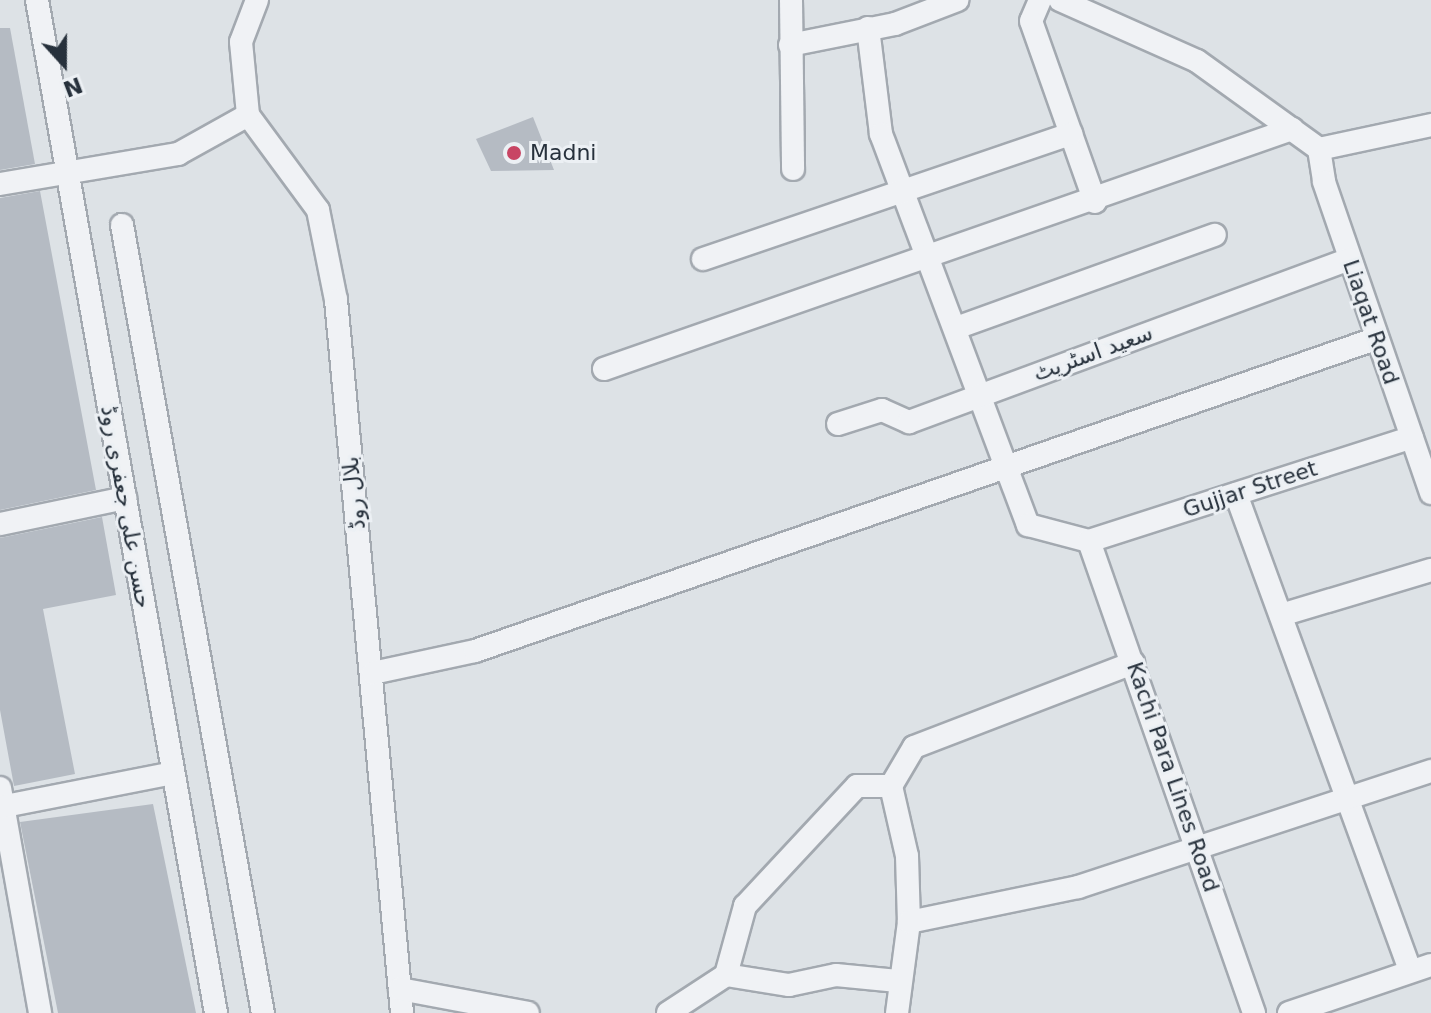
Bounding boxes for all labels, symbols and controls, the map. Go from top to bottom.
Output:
north arrow [24,24,104,104]
text: N [60,72,86,102]
place label: Madni [530,140,596,166]
marker: Madni [505,144,523,162]
street label: Liaqat Road [1337,256,1405,388]
street label: سعید اسٹریٹ [1030,319,1156,387]
street label: حسن علی جعفری روڈ [95,404,157,610]
street label: بلال روڈ [337,455,371,531]
street label: Gujjar Street [1180,455,1320,523]
street label: Kachi Para Lines Road [1121,659,1225,895]

